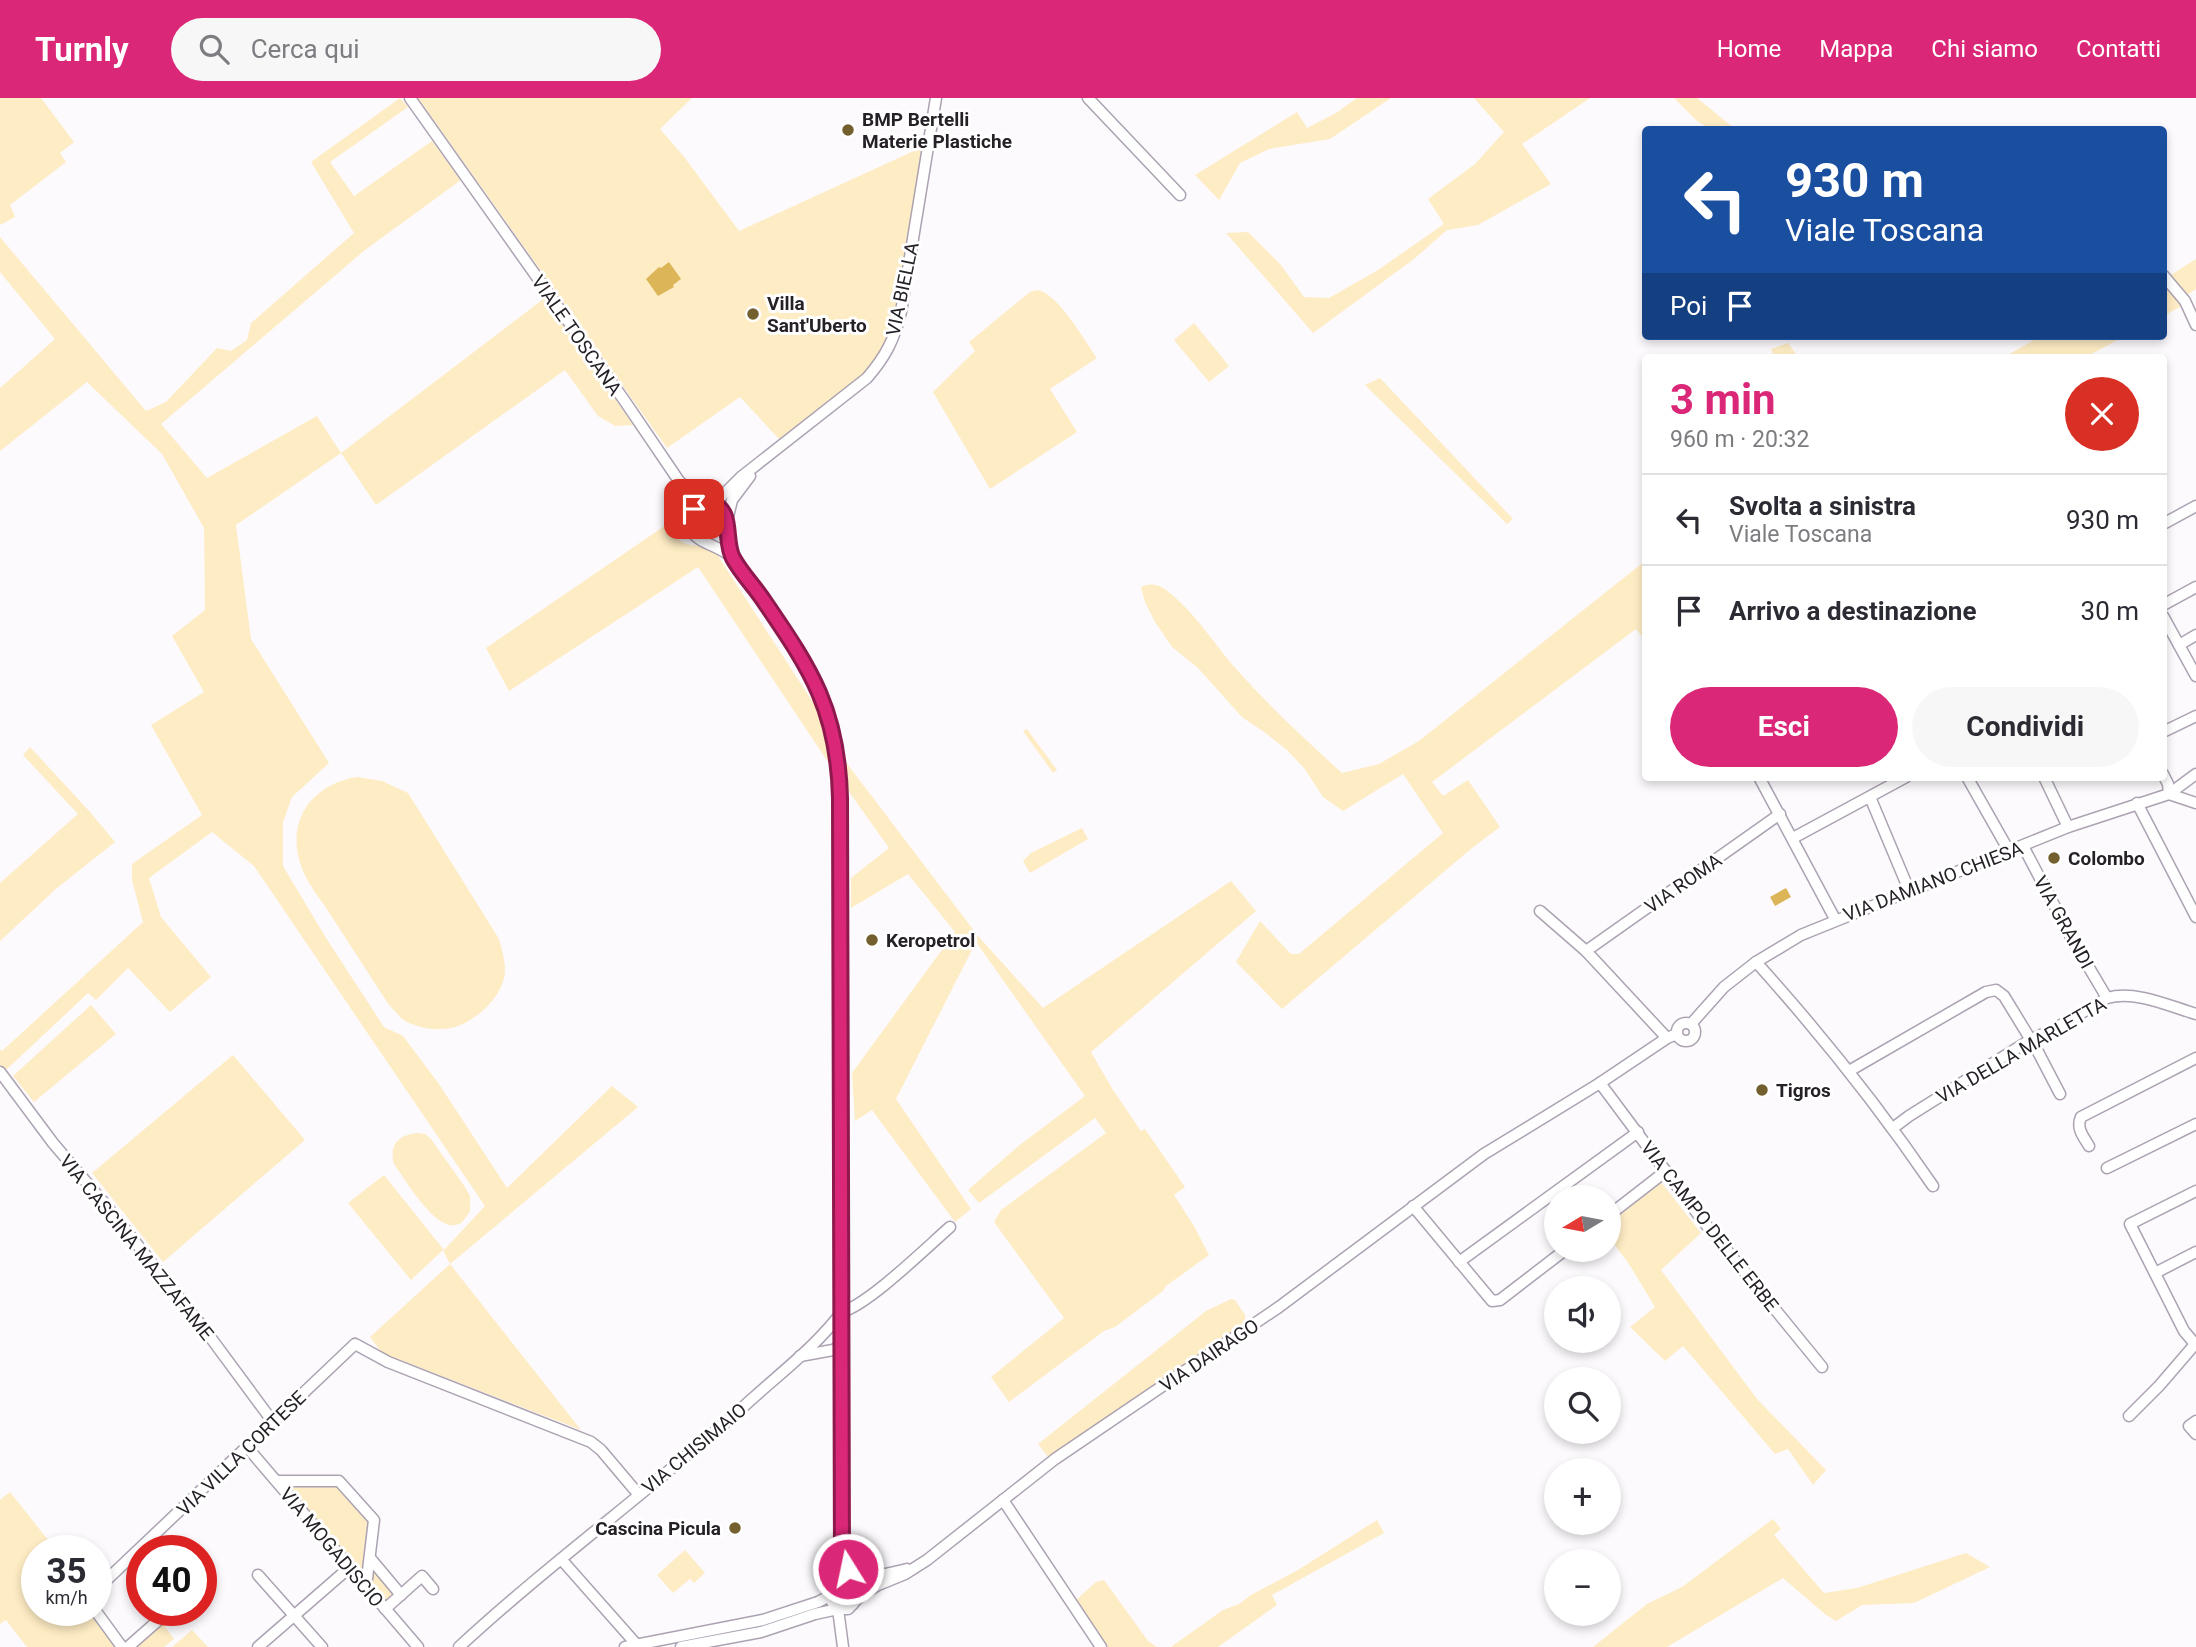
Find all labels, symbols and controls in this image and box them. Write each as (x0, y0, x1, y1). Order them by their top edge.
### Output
search box (171, 18, 661, 81)
text: Turnly (35, 30, 129, 69)
icon: search (195, 30, 233, 68)
text: Cerca qui (251, 34, 360, 64)
text: Home (1717, 35, 1781, 63)
text: Mappa (1819, 35, 1893, 63)
text: Chi siamo (1931, 35, 2038, 63)
text: Contatti (2076, 35, 2161, 63)
place label: BMP Bertelli Materie Plastiche (862, 108, 1012, 153)
marker: BMP Bertelli Materie Plastiche (840, 122, 856, 138)
text: 930 m (1785, 152, 1924, 209)
icon: left (1670, 154, 1761, 245)
text: Viale Toscana (1785, 211, 1984, 249)
street label: VIA BIELLA (881, 239, 924, 338)
street label: VIALE TOSCANA (527, 271, 627, 400)
icon: arrive (1721, 287, 1759, 325)
text: Poi (1670, 291, 1707, 321)
place label: Villa Sant'Uberto (767, 292, 867, 337)
marker: Villa Sant'Uberto (745, 306, 761, 322)
text: 3 min (1670, 375, 1776, 424)
button: close (2065, 377, 2139, 451)
text: 960 m · 20:32 (1670, 426, 1809, 453)
pin (664, 479, 724, 539)
icon: arrive (675, 490, 713, 528)
text: Svolta a sinistra (1729, 491, 1916, 521)
icon: left (1670, 501, 1708, 539)
text: 930 m (2066, 505, 2139, 535)
text: Viale Toscana (1729, 521, 1872, 548)
icon: arrive (1670, 592, 1708, 630)
text: Arrivo a destinazione (1729, 596, 1976, 626)
text: 30 m (2081, 596, 2139, 626)
button: Esci (1670, 687, 1898, 767)
button: Condividi (1912, 687, 2139, 767)
street label: VIA DAMIANO CHIESA (1840, 836, 2027, 926)
place label: Colombo (2068, 847, 2145, 870)
street label: VIA ROMA (1640, 848, 1727, 918)
marker: Colombo (2046, 850, 2062, 866)
street label: VIA GRANDI (2029, 872, 2099, 973)
place label: Keropetrol (886, 929, 975, 952)
marker: Keropetrol (864, 932, 880, 948)
street label: VIA DELLA MARLETTA (1932, 992, 2111, 1108)
place label: Tigros (1776, 1079, 1831, 1102)
marker: Tigros (1754, 1082, 1770, 1098)
street label: VIA CAMPO DELLE ERBE (1636, 1136, 1783, 1316)
street label: VIA CASCINA MAZZAFAME (55, 1150, 219, 1345)
north arrow (1544, 1185, 1620, 1262)
map controls (1544, 1185, 1621, 1626)
button: sound (1544, 1276, 1621, 1353)
street label: VIA DAIRAGO (1155, 1314, 1263, 1397)
button: search (1544, 1367, 1621, 1444)
street label: VIA VILLA CORTESE (172, 1386, 311, 1521)
street label: VIA CHISIMAIO (637, 1398, 751, 1499)
button: + (1544, 1458, 1621, 1535)
street label: VIA MOGADISCIO (275, 1483, 388, 1612)
place label: Cascina Picula (595, 1517, 721, 1540)
marker: Cascina Picula (727, 1520, 743, 1536)
position arrow (811, 1532, 885, 1606)
speed limit sign: 40 (126, 1535, 217, 1626)
button: − (1544, 1549, 1621, 1626)
text: 35 (46, 1551, 87, 1592)
text: km/h (45, 1587, 88, 1608)

